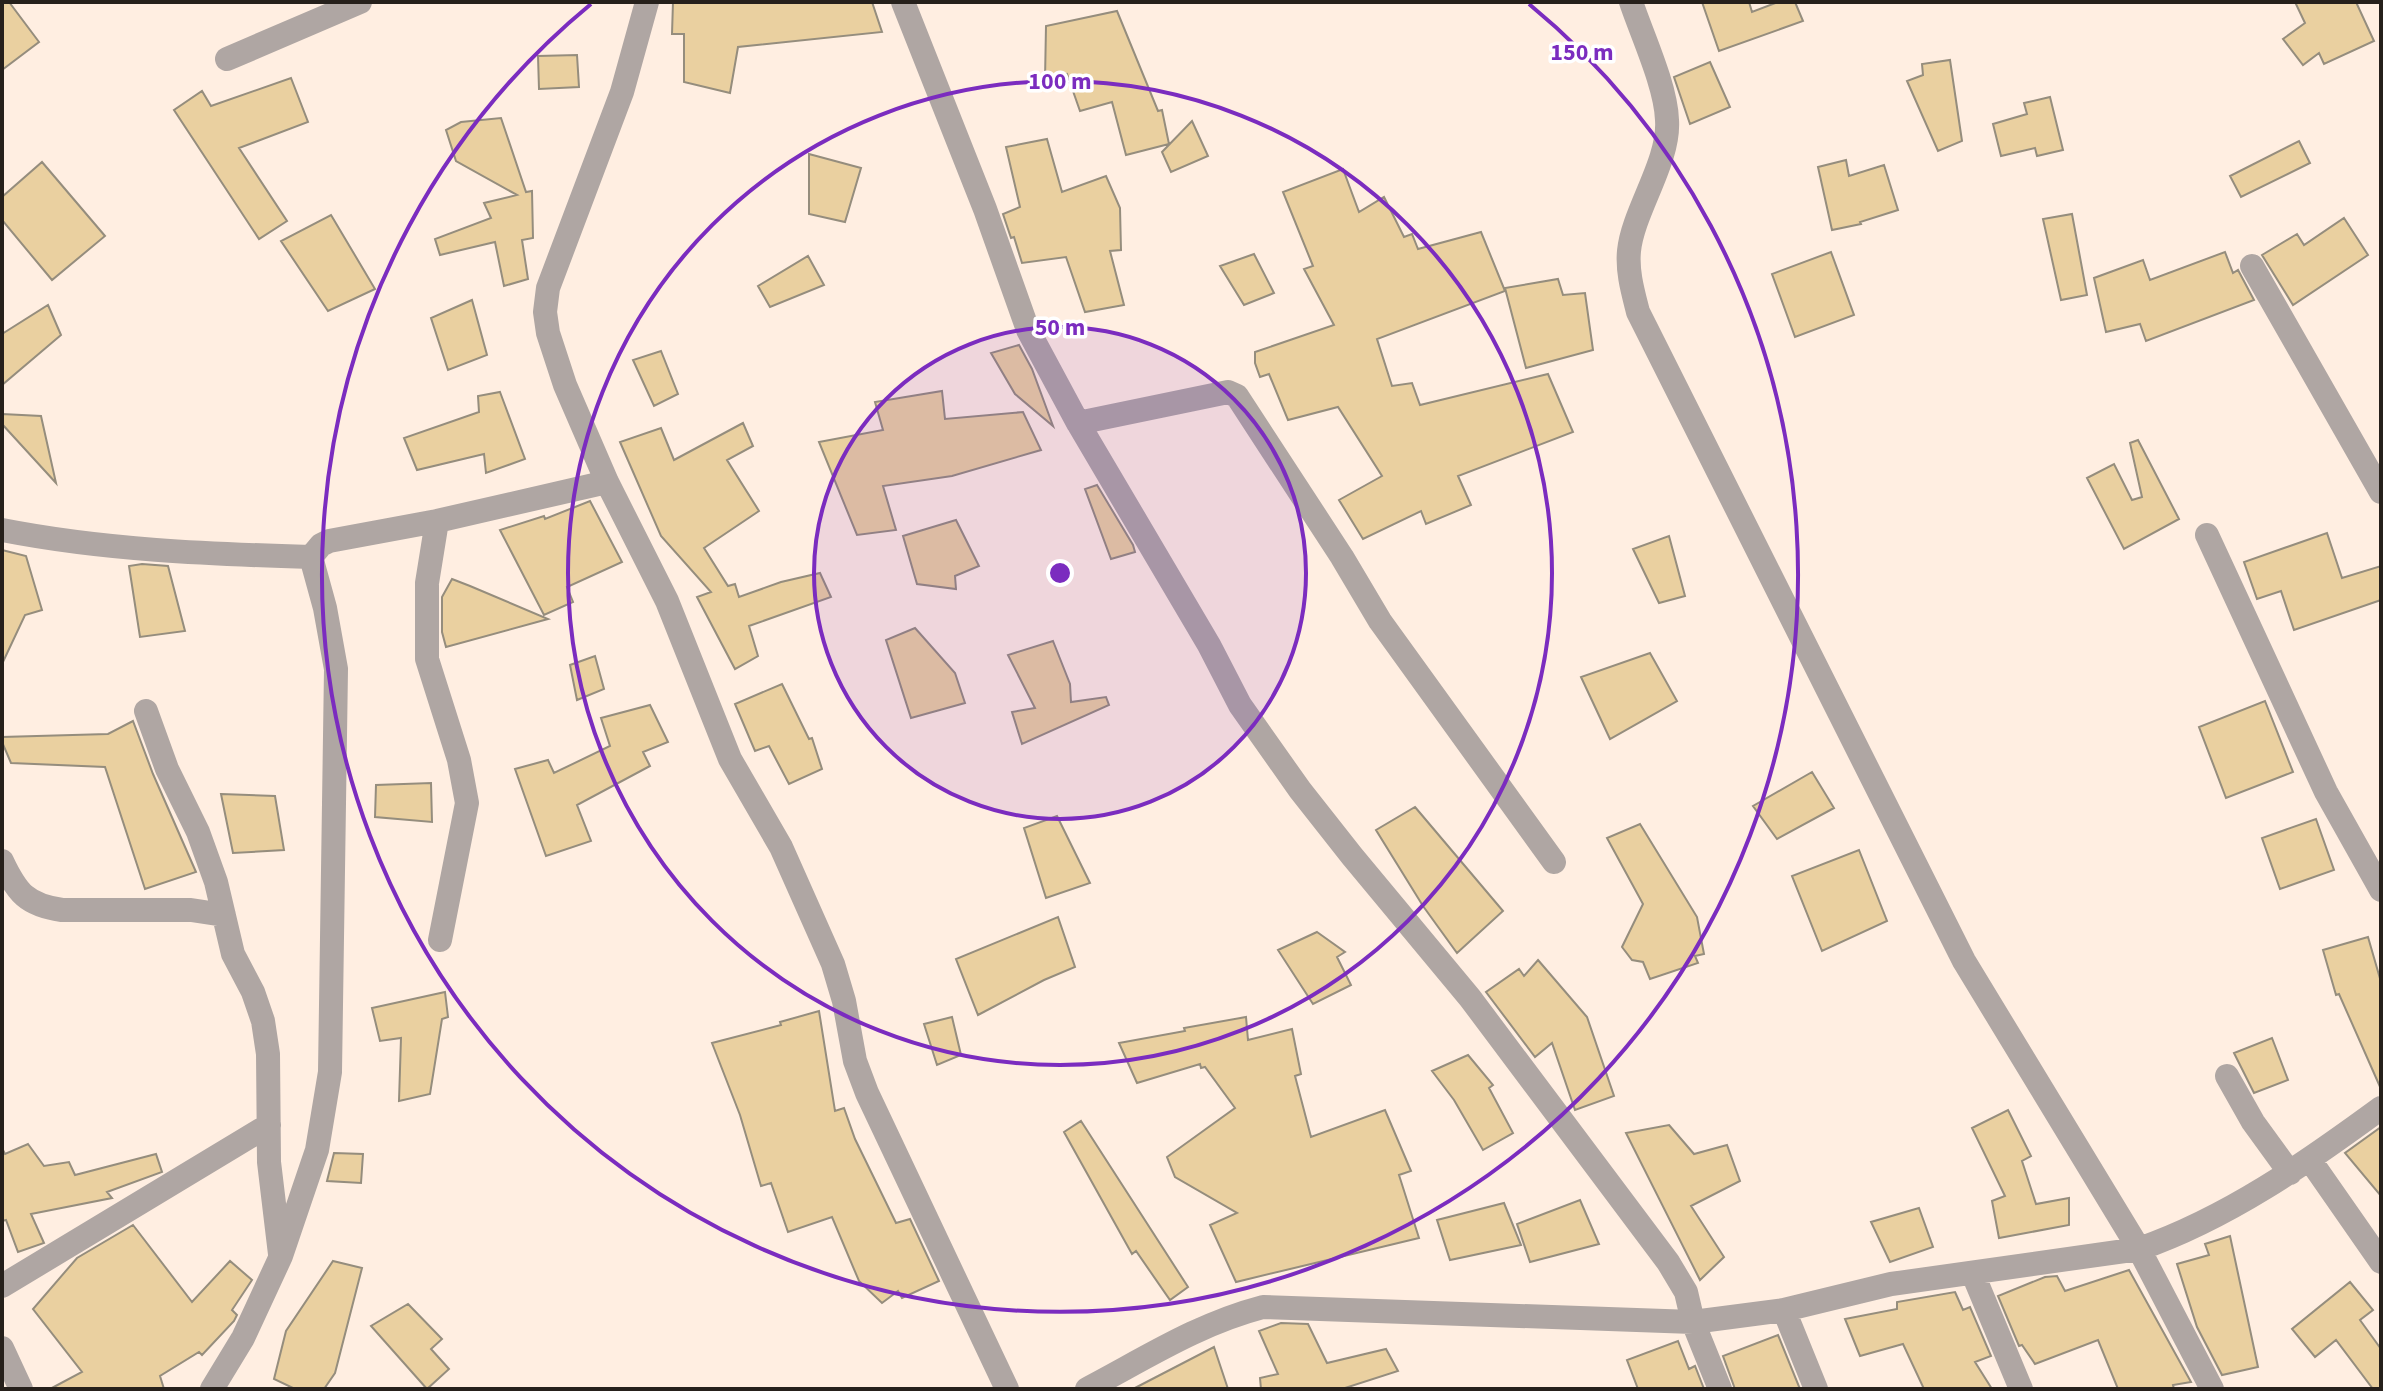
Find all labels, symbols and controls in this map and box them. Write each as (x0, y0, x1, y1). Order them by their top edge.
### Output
text: 150 m (1550, 35, 1614, 70)
text: 100 m (1028, 64, 1092, 99)
text: 50 m (1035, 310, 1085, 345)
centre of rings (1046, 559, 1074, 587)

